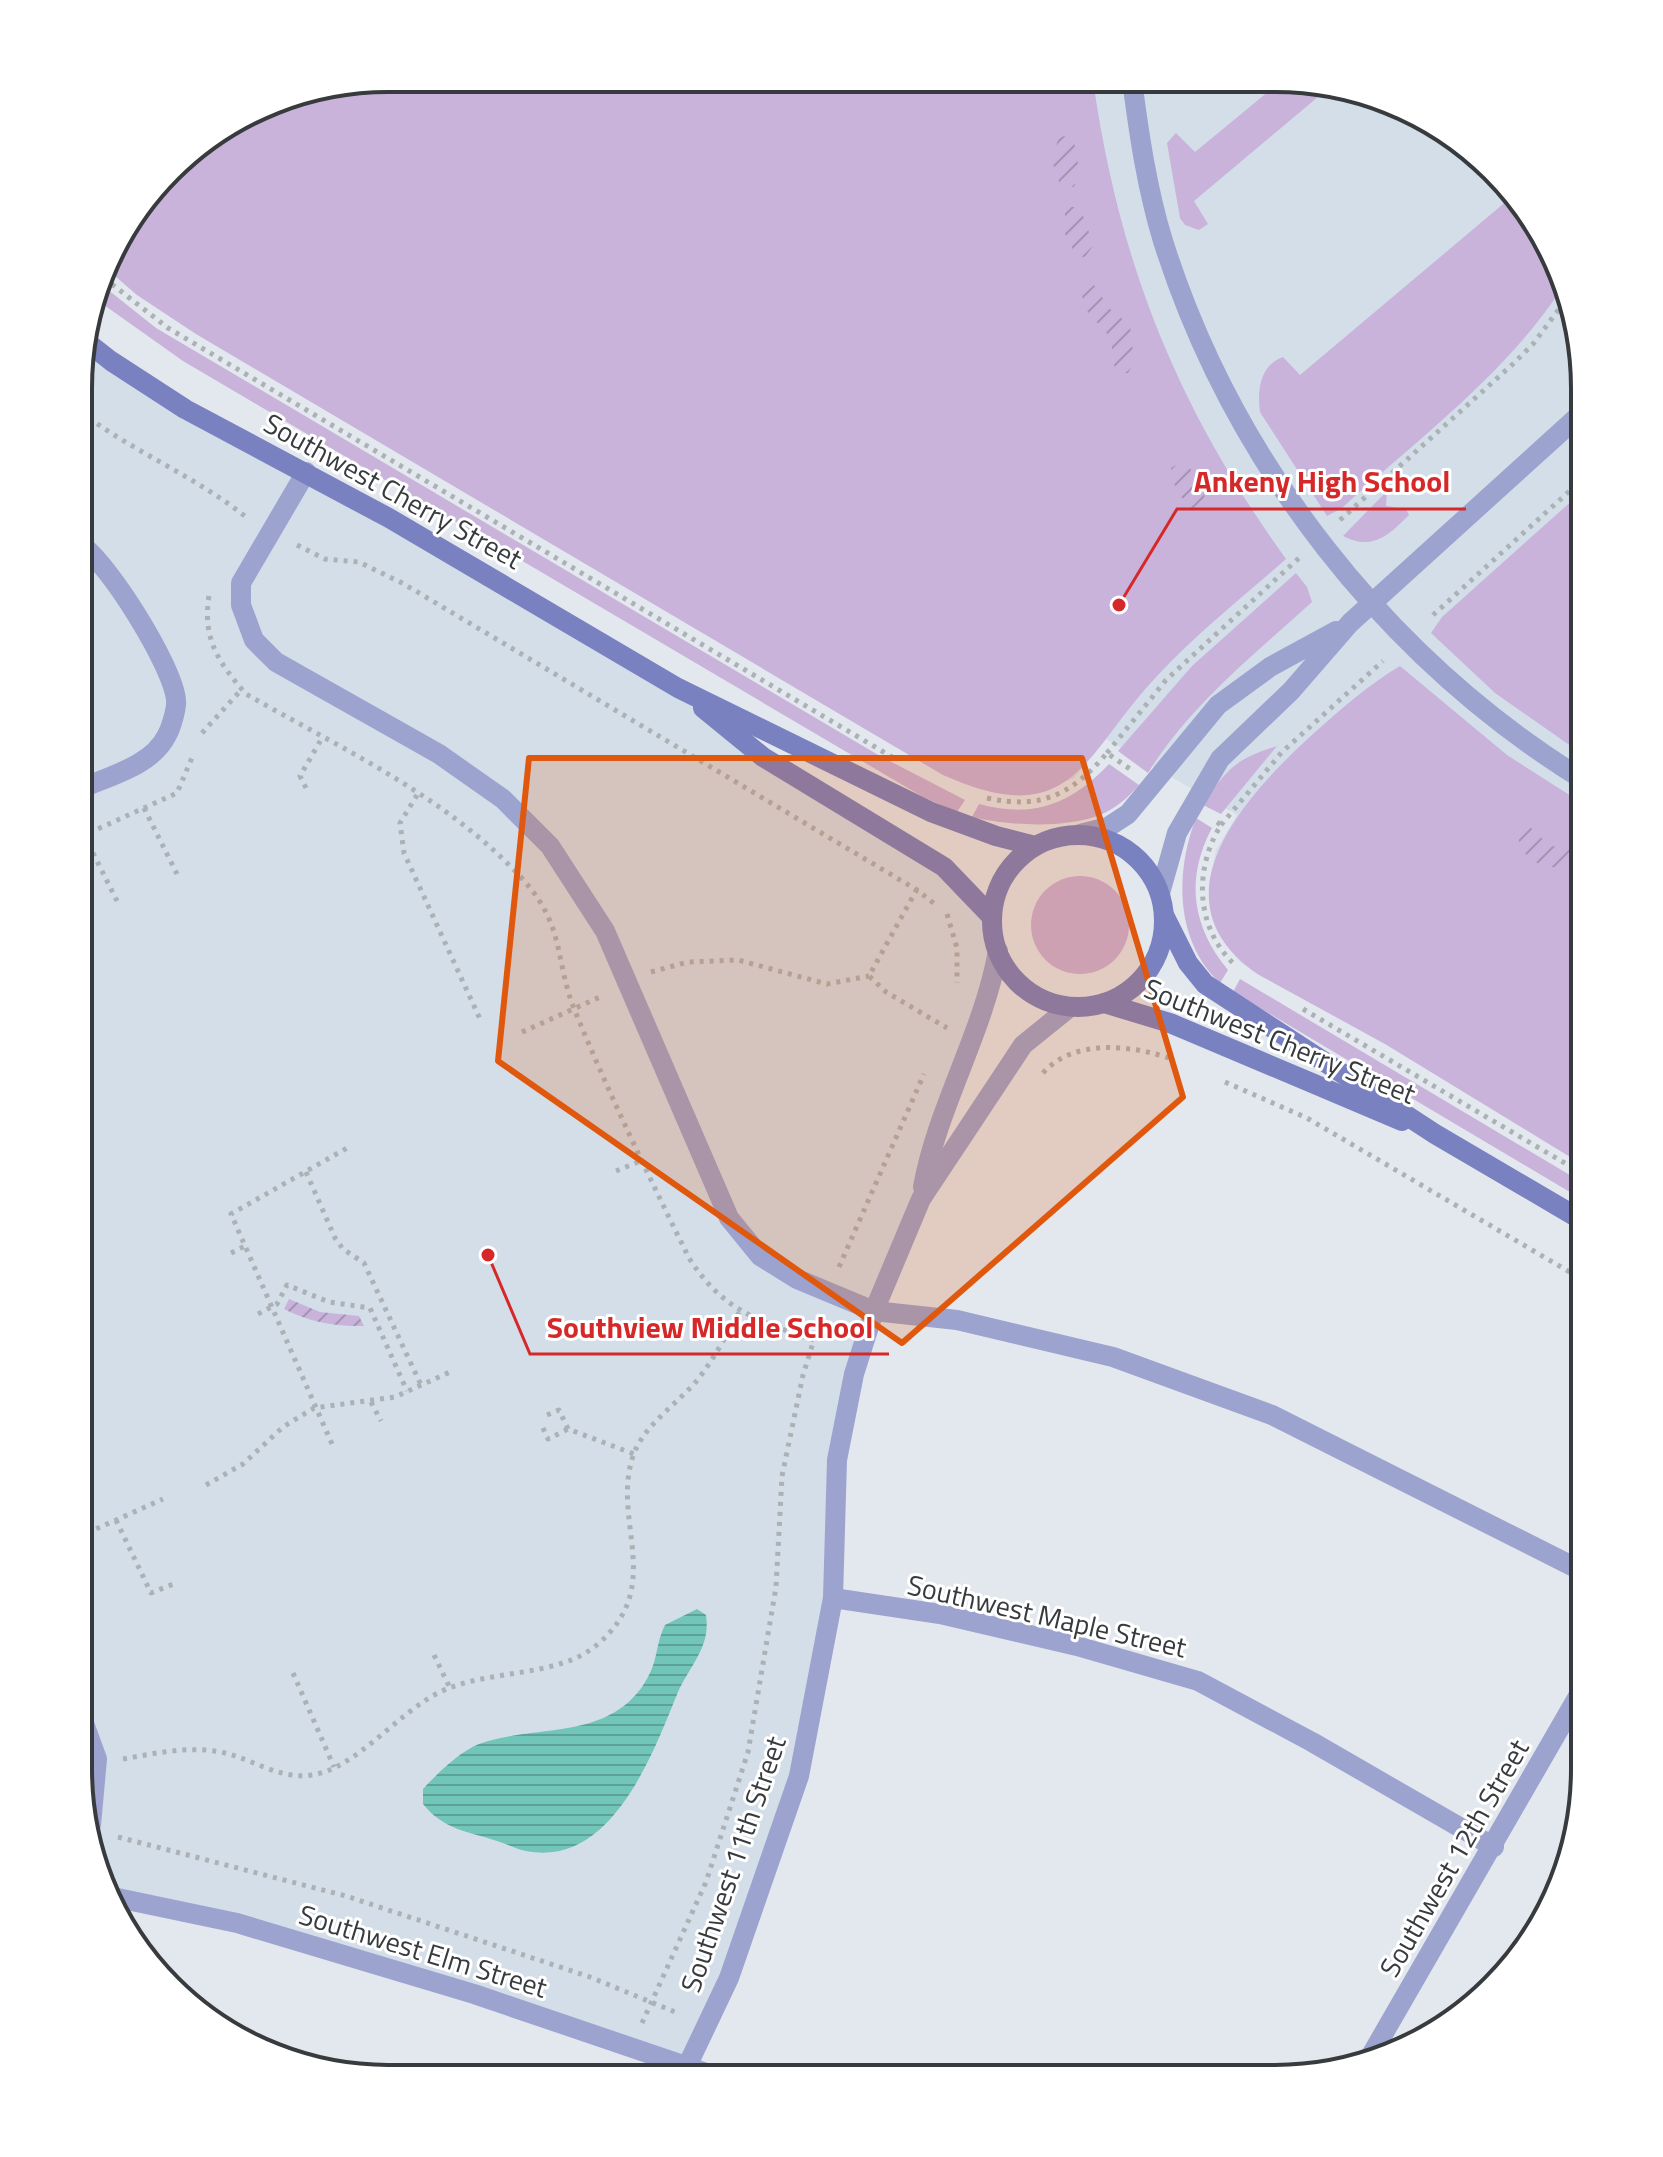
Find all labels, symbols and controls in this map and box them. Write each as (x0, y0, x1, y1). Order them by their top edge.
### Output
street label: Southwest Cherry Street (256, 402, 530, 580)
callout: Ankeny High School (1177, 455, 1466, 509)
text: Ankeny High School (1194, 458, 1450, 504)
street label: Southwest Cherry Street (1138, 966, 1423, 1115)
callout: Southview Middle School (530, 1300, 889, 1354)
text: Southview Middle School (547, 1304, 873, 1350)
street label: Southwest Maple Street (903, 1562, 1191, 1669)
street label: Southwest 11th Street (668, 1730, 797, 1998)
street label: Southwest 12th Street (1368, 1731, 1539, 1985)
street label: Southwest Elm Street (294, 1892, 553, 2009)

